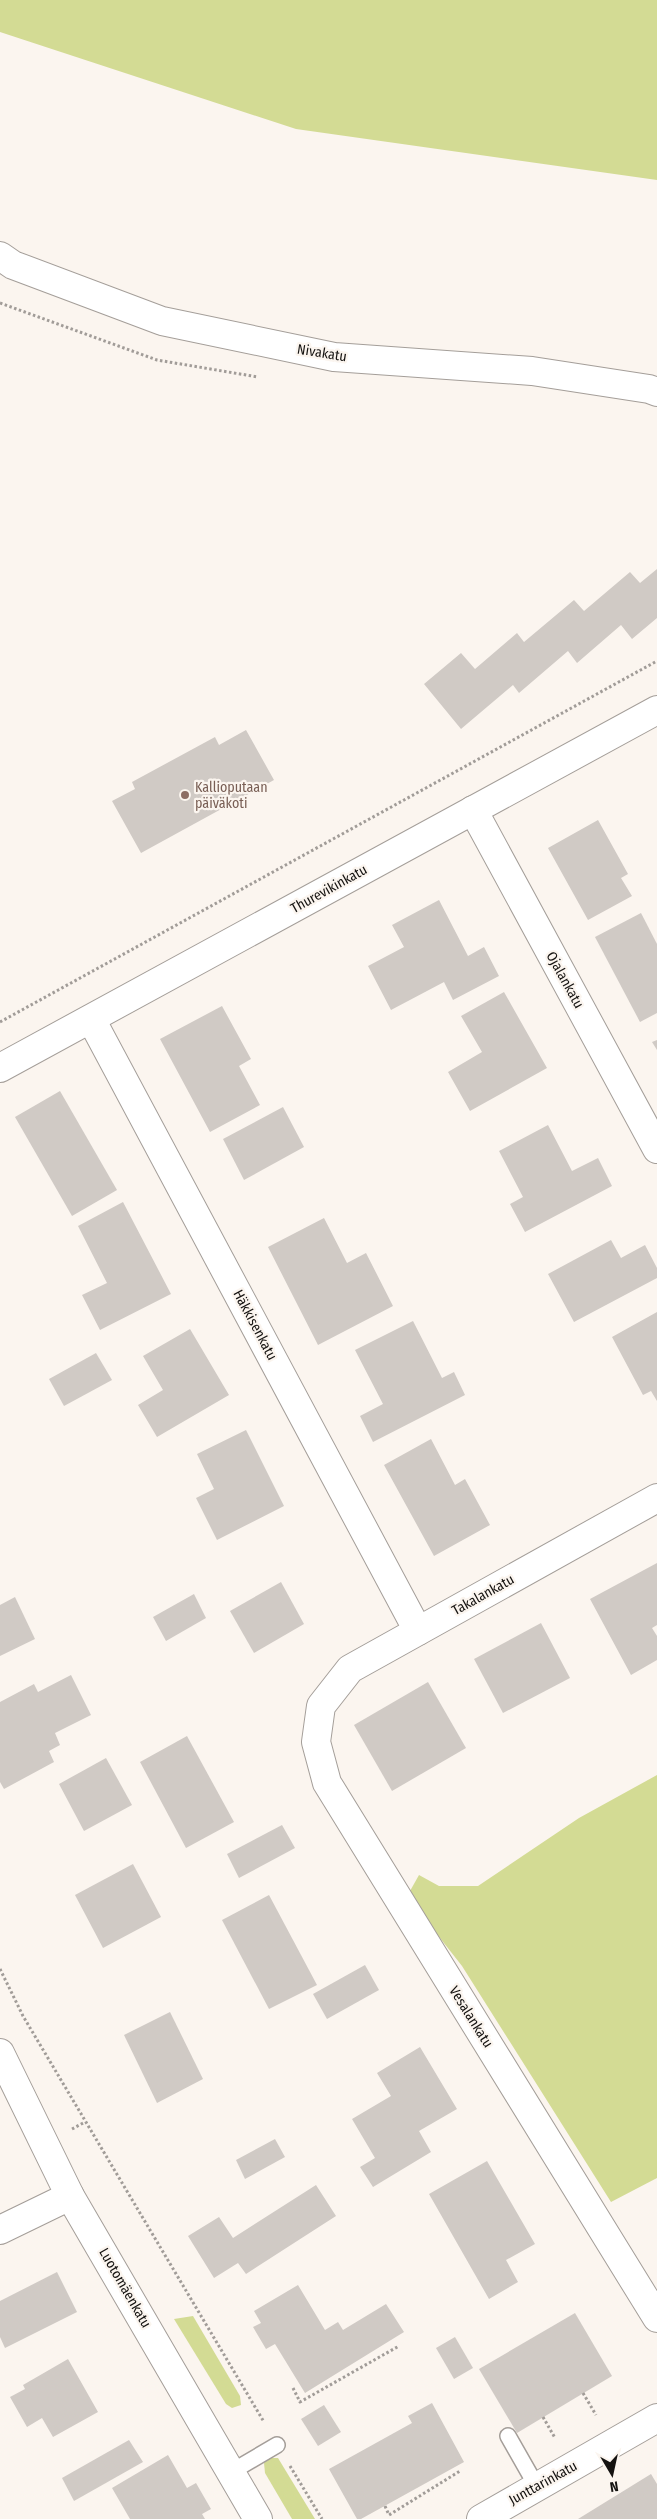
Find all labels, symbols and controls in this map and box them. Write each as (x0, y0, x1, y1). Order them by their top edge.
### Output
street label: Nivakatu (296, 341, 348, 365)
place label: Kallioputaan päiväkoti (195, 779, 268, 812)
marker: Kallioputaan päiväkoti (179, 789, 191, 801)
street label: Thurevikinkatu (288, 861, 370, 917)
street label: Ojalankatu (543, 949, 587, 1011)
street label: Häkkisenkatu (229, 1287, 281, 1363)
street label: Takalankatu (449, 1571, 517, 1619)
street label: Vesalankatu (445, 1983, 497, 2051)
street label: Luotomäenkatu (95, 2245, 155, 2331)
north arrow (587, 2449, 637, 2499)
street label: Junttarinkatu (506, 2457, 580, 2509)
text: N (608, 2477, 619, 2495)

